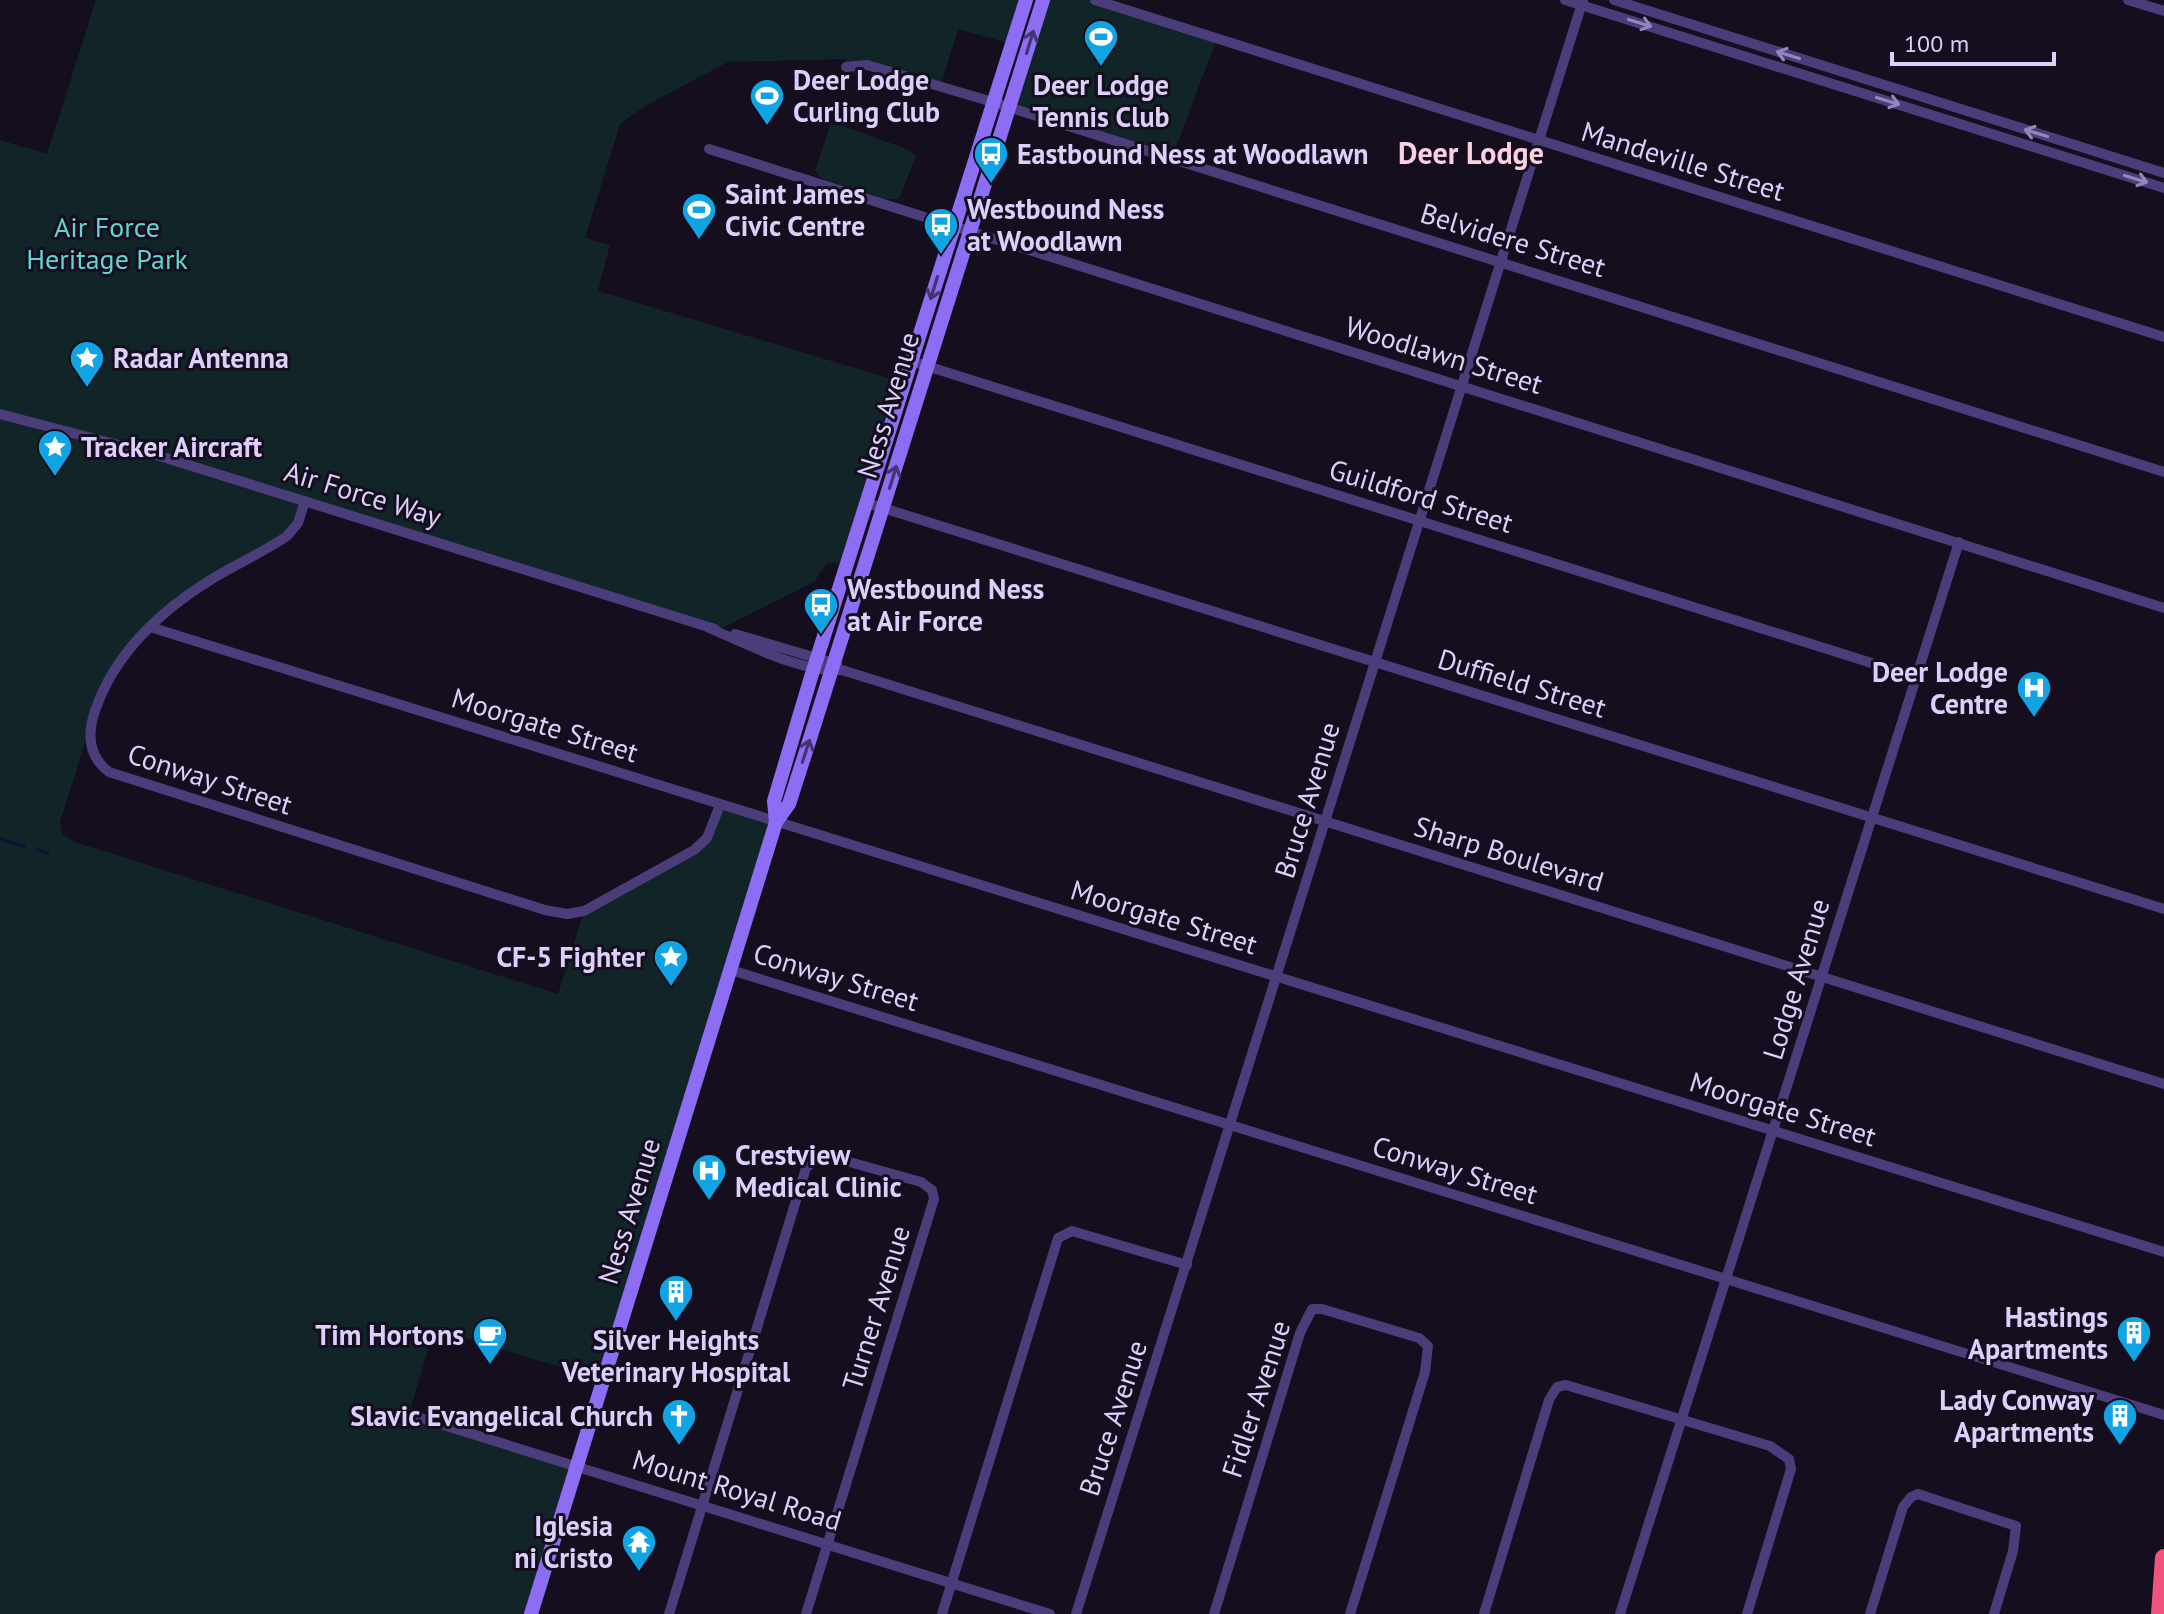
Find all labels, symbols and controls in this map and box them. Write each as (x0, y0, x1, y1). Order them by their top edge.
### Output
scale bar (1892, 16, 2054, 66)
one-way arrow (1627, 17, 1652, 32)
sports icon: Deer Lodge Tennis Club (1082, 18, 1120, 68)
text: 100 m (1904, 28, 1969, 59)
one-way arrow (1023, 29, 1038, 55)
one-way arrow (1776, 46, 1801, 61)
place label: Deer Lodge Curling Club (793, 61, 940, 130)
place label: Deer Lodge Tennis Club (1032, 66, 1170, 135)
sports icon: Deer Lodge Curling Club (748, 77, 786, 127)
one-way arrow (1874, 94, 1900, 109)
street label: Mandeville Street (1577, 112, 1790, 209)
one-way arrow (2024, 124, 2049, 139)
district label: Deer Lodge (1398, 133, 1544, 172)
bus stop icon: Eastbound Ness at Woodlawn (972, 135, 1010, 185)
place label: Eastbound Ness at Woodlawn (1017, 135, 1368, 172)
one-way arrow (2122, 172, 2148, 187)
place label: Saint James Civic Centre (725, 175, 865, 244)
place label: Westbound Ness at Woodlawn (967, 190, 1164, 259)
sports icon: Saint James Civic Centre (680, 191, 718, 241)
street label: Belvidere Street (1416, 194, 1611, 285)
bus stop icon: Westbound Ness at Woodlawn (922, 206, 960, 256)
park label: Air Force Heritage Park (26, 208, 188, 277)
one-way arrow (926, 275, 941, 300)
street label: Woodlawn Street (1341, 307, 1548, 402)
street label: Ness Avenue (848, 327, 927, 482)
place icon: Radar Antenna (68, 339, 106, 389)
place label: Radar Antenna (113, 339, 289, 376)
place icon: Tracker Aircraft (36, 428, 74, 478)
place label: Tracker Aircraft (81, 428, 262, 465)
street label: Guildford Street (1325, 450, 1518, 541)
street label: Air Force Way (280, 452, 446, 535)
one-way arrow (886, 464, 901, 490)
place label: Westbound Ness at Air Force (847, 570, 1044, 639)
bus stop icon: Westbound Ness at Air Force (802, 586, 840, 636)
street label: Duffield Street (1434, 639, 1611, 726)
place label: Deer Lodge Centre (1872, 653, 2008, 722)
hospital icon: Deer Lodge Centre (2015, 669, 2053, 719)
street label: Moorgate Street (447, 679, 643, 771)
street label: Bruce Avenue (1265, 717, 1348, 882)
street label: Conway Street (123, 735, 298, 823)
one-way arrow (800, 739, 815, 764)
street label: Sharp Boulevard (1410, 807, 1608, 900)
street label: Moorgate Street (1066, 871, 1262, 963)
street label: Lodge Avenue (1754, 894, 1838, 1064)
street label: Conway Street (749, 934, 924, 1019)
place label: CF-5 Fighter (496, 938, 645, 975)
place icon: CF-5 Fighter (652, 938, 690, 988)
street label: Moorgate Street (1685, 1063, 1881, 1155)
street label: Conway Street (1368, 1127, 1543, 1212)
street label: Ness Avenue (589, 1133, 668, 1288)
place label: Crestview Medical Clinic (735, 1136, 902, 1205)
hospital icon: Crestview Medical Clinic (690, 1152, 728, 1202)
street label: Turner Avenue (833, 1221, 918, 1395)
building icon: Silver Heights Veterinary Hospital (657, 1273, 695, 1323)
place label: Hastings Apartments (1968, 1298, 2108, 1367)
building icon: Hastings Apartments (2115, 1314, 2153, 1364)
place label: Tim Hortons (315, 1316, 464, 1353)
cafe icon: Tim Hortons (471, 1316, 509, 1366)
street label: Fidler Avenue (1213, 1316, 1298, 1482)
place label: Silver Heights Veterinary Hospital (561, 1321, 791, 1390)
street label: Bruce Avenue (1070, 1335, 1155, 1500)
place label: Lady Conway Apartments (1939, 1381, 2095, 1450)
place label: Slavic Evangelical Church (350, 1397, 653, 1434)
church icon: Slavic Evangelical Church (660, 1397, 698, 1447)
building icon: Lady Conway Apartments (2101, 1397, 2139, 1447)
street label: Mount Royal Road (628, 1440, 846, 1539)
place label: Iglesia ni Cristo (514, 1507, 613, 1576)
temple icon: Iglesia ni Cristo (620, 1523, 658, 1573)

